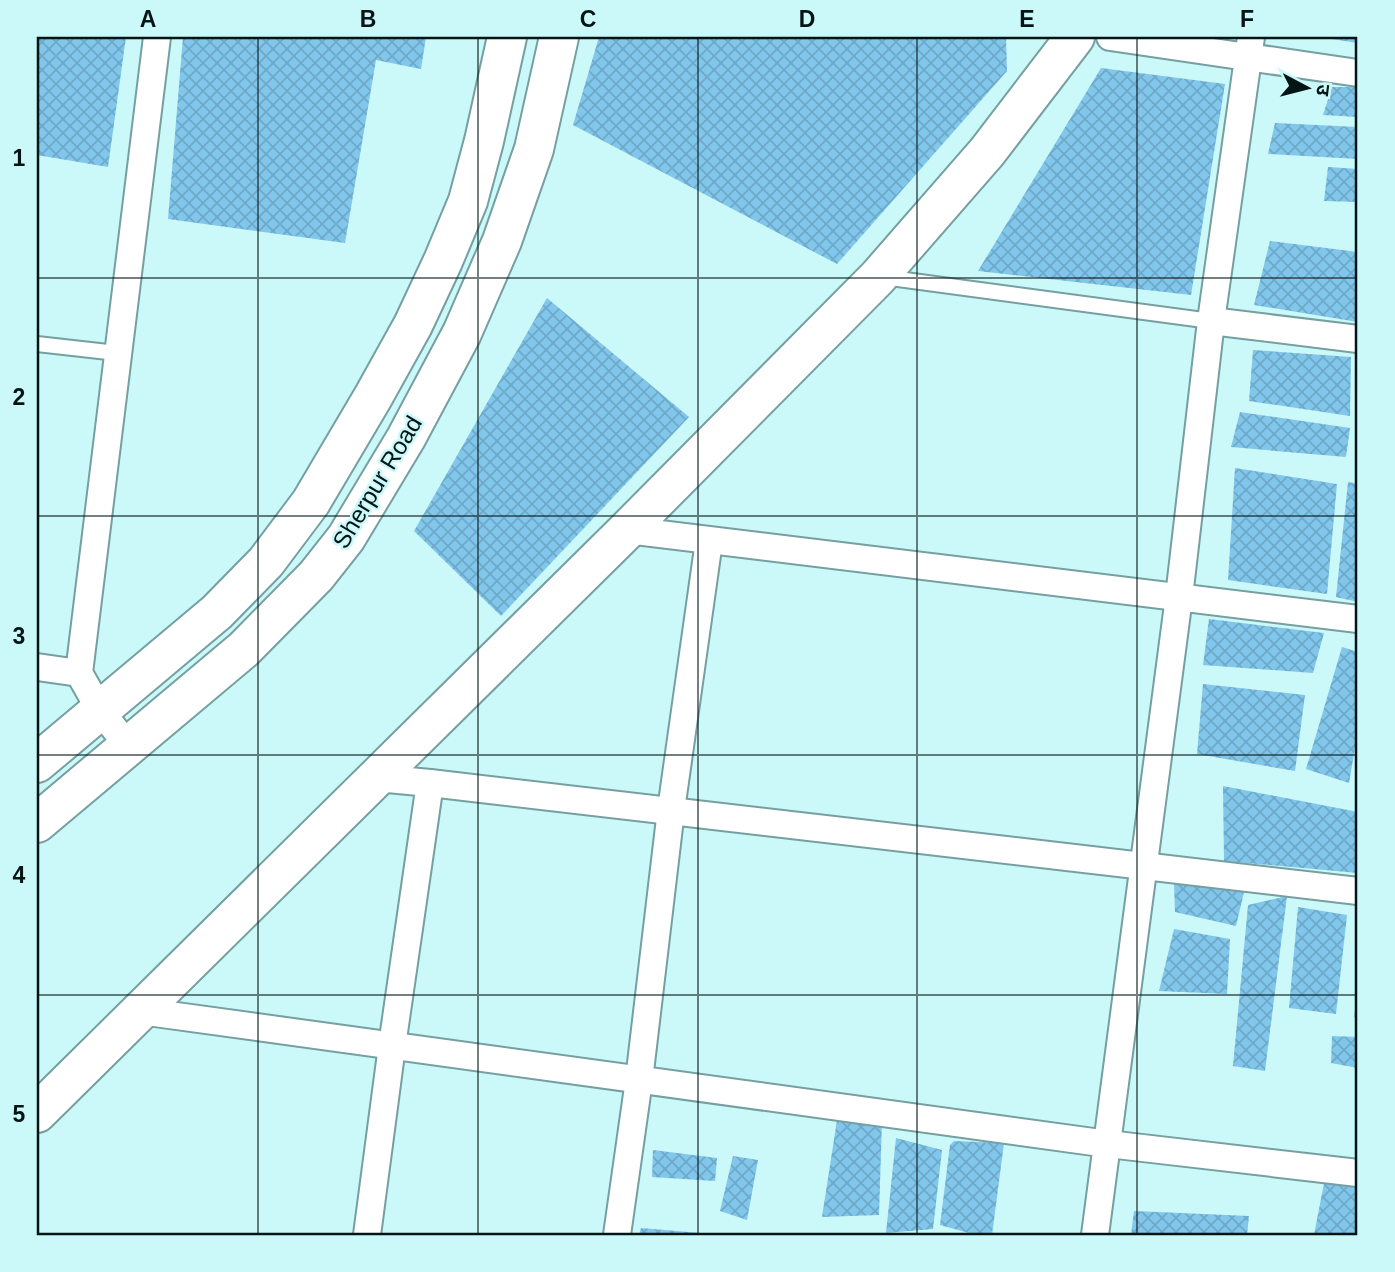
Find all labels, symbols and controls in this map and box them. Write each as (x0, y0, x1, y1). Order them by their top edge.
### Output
text: A (140, 6, 156, 32)
text: B (360, 6, 376, 32)
text: C (580, 6, 596, 32)
text: D (799, 6, 815, 32)
text: E (1019, 6, 1035, 32)
text: F (1240, 6, 1254, 32)
north arrow (1272, 52, 1342, 122)
text: उ (1312, 83, 1334, 98)
text: 1 (13, 145, 26, 171)
text: 2 (13, 384, 25, 410)
street label: Sherpur Road (327, 411, 427, 553)
text: 3 (13, 623, 25, 649)
text: 4 (13, 862, 26, 888)
text: 5 (13, 1101, 26, 1127)

